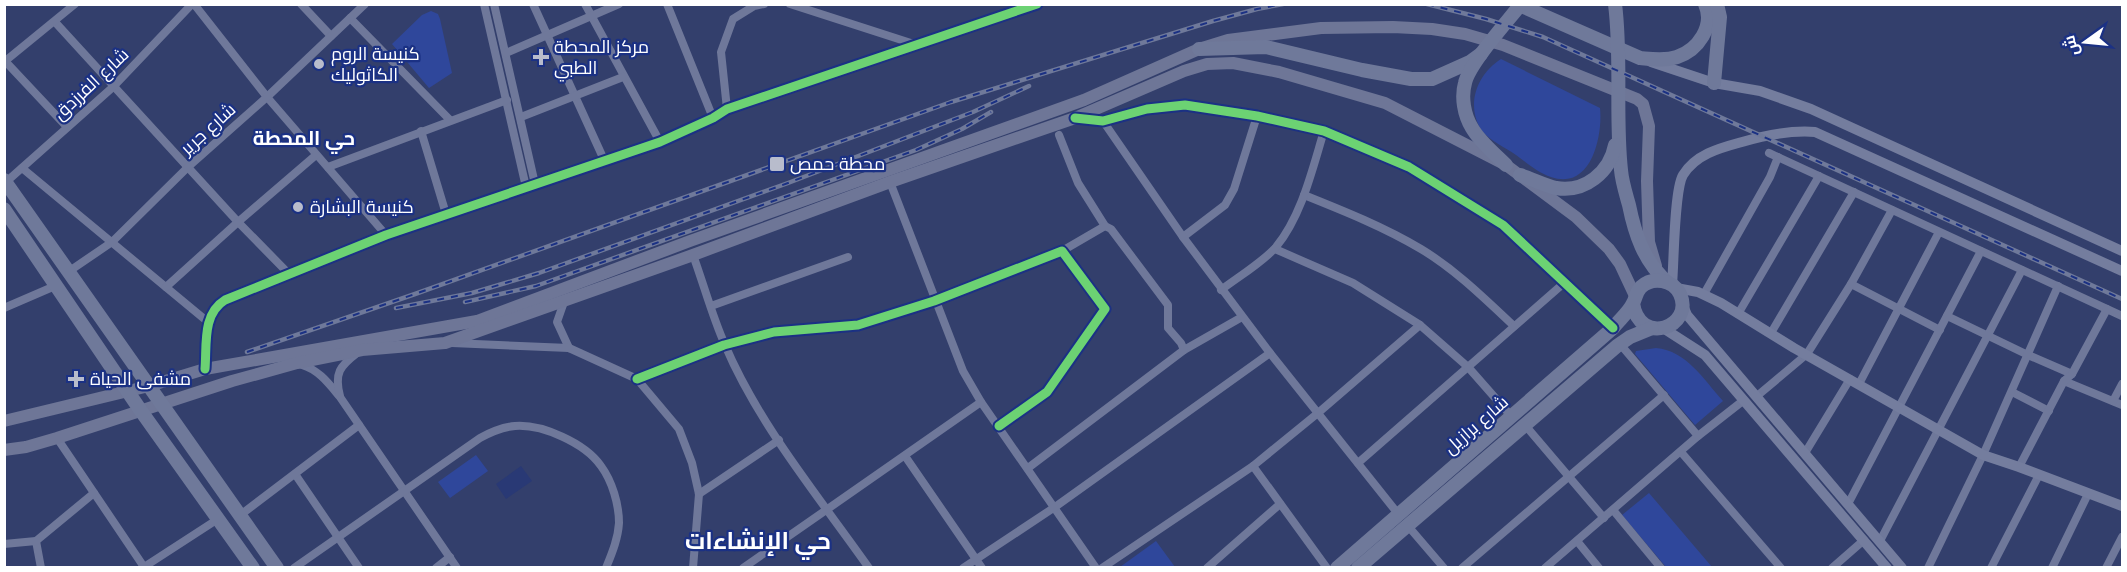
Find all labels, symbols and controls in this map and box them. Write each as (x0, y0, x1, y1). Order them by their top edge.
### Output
north arrow (2055, 12, 2115, 72)
text: ش (2058, 33, 2084, 58)
place label: مركز المحطة الطبي (554, 35, 649, 82)
place label: كنيسة الروم الكاثوليك (331, 42, 420, 87)
street label: شارع الفرزدق (48, 43, 134, 125)
marker: مركز المحطة الطبي (532, 48, 550, 66)
marker: كنيسة الروم الكاثوليك (312, 57, 326, 71)
street label: شارع جرير (174, 98, 241, 161)
district label: حي المحطة (253, 125, 355, 154)
place label: محطة حمص (790, 152, 885, 176)
marker: محطة حمص (768, 155, 786, 173)
place label: كنيسة البشارة (310, 195, 414, 219)
marker: كنيسة البشارة (291, 200, 305, 214)
place label: مشفى الحياة (90, 367, 191, 391)
marker: مشفى الحياة (67, 370, 85, 388)
street label: شارع برازيل (1439, 390, 1513, 460)
district label: حي الإنشاءات (685, 525, 831, 560)

